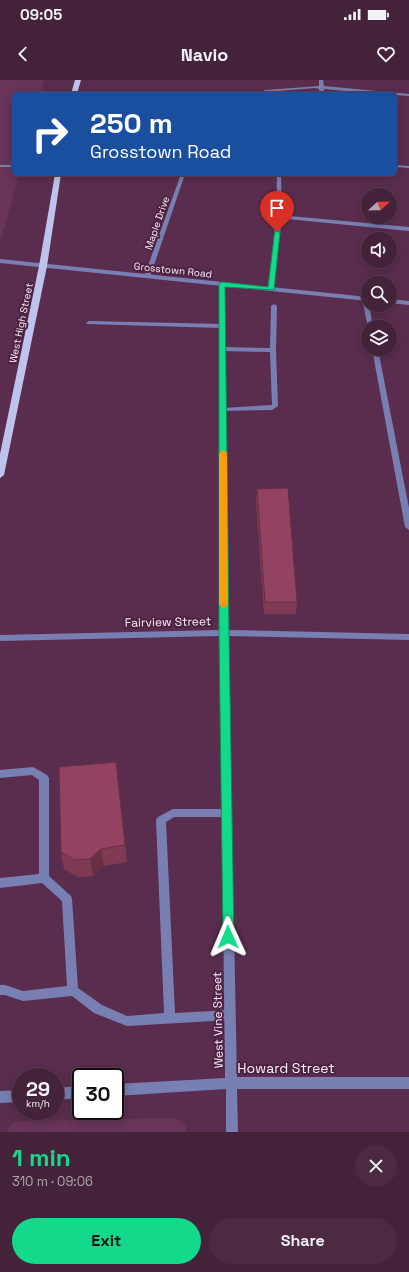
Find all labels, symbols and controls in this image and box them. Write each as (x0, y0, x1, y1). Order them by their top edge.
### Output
text: 09:05 (20, 5, 62, 24)
icon: back (12, 43, 34, 65)
text: Navio (181, 43, 228, 66)
icon: heart (375, 43, 397, 65)
text: 250 m (90, 105, 173, 141)
icon: right (24, 108, 76, 160)
text: Grosstown Road (90, 140, 231, 163)
north arrow (361, 188, 397, 224)
map controls (361, 188, 397, 356)
pin (260, 191, 294, 232)
street label: Maple Drive (142, 194, 172, 251)
icon: arrive (266, 197, 288, 219)
button: sound (361, 232, 397, 268)
street label: Grosstown Road (133, 259, 213, 281)
button: search (361, 276, 397, 312)
street label: West High Street (6, 281, 36, 364)
button: layers (361, 320, 397, 356)
street label: Fairview Street (125, 613, 211, 631)
position arrow (207, 916, 249, 958)
street label: West Vine Street (209, 972, 227, 1068)
street label: Howard Street (237, 1059, 335, 1077)
speed limit sign: 30 (72, 1068, 124, 1120)
text: 29 (26, 1076, 50, 1102)
text: km/h (26, 1097, 50, 1110)
text: 1 min (12, 1142, 71, 1173)
button: close (355, 1145, 397, 1187)
text: 310 m · 09:06 (12, 1173, 93, 1190)
button: Exit (12, 1218, 201, 1264)
button: Share (209, 1218, 397, 1264)

